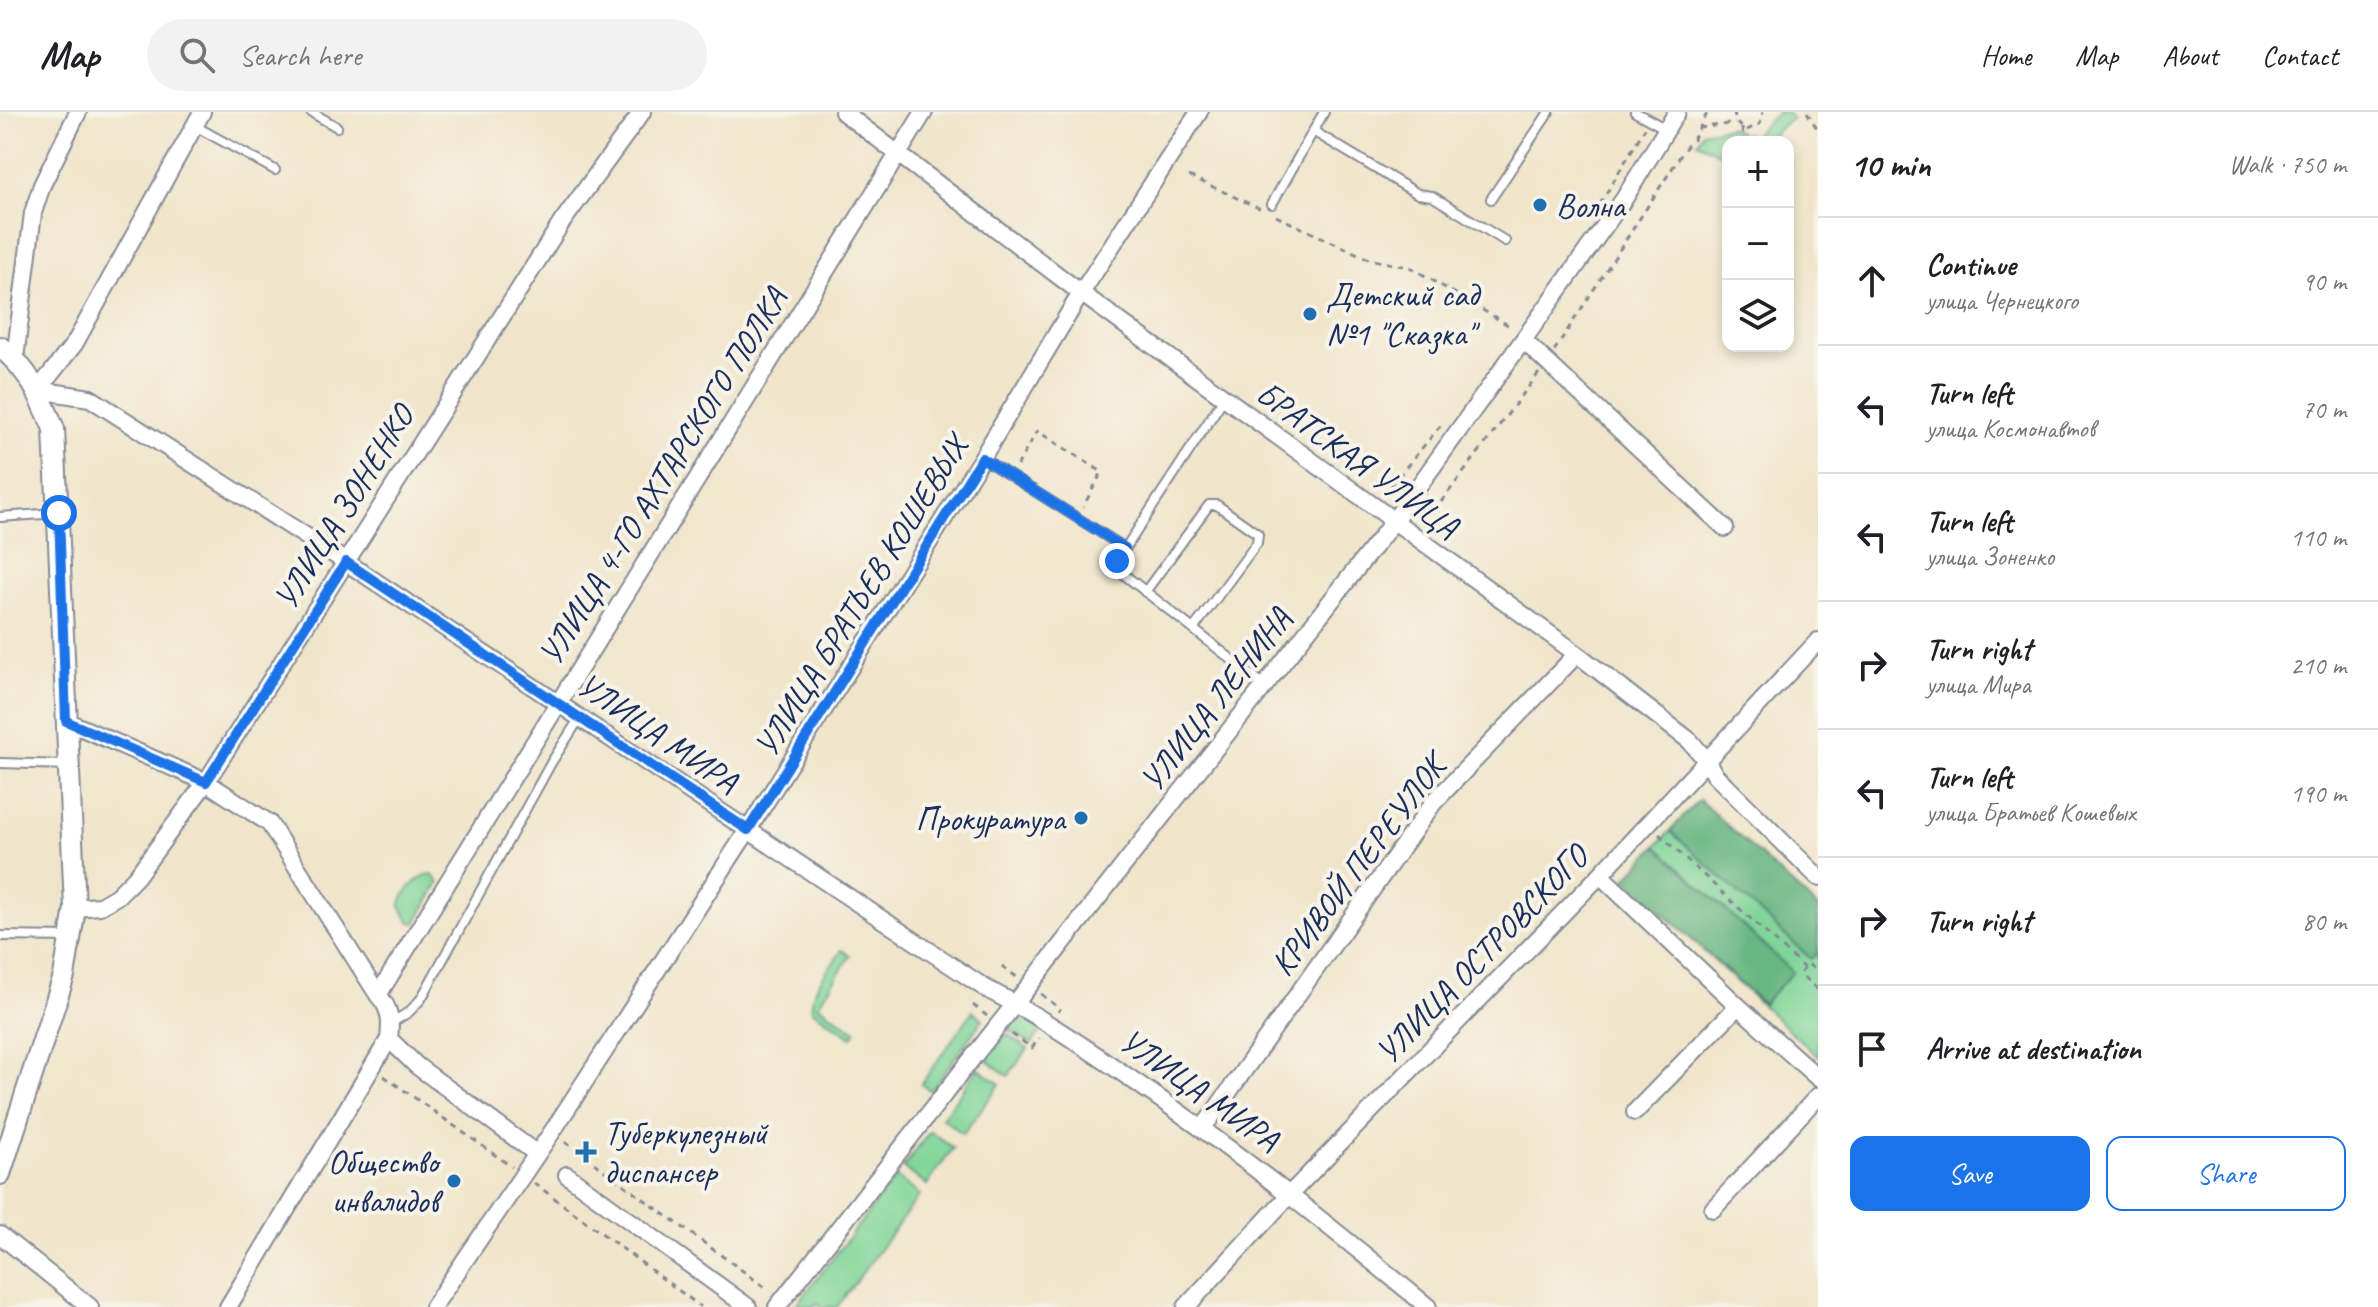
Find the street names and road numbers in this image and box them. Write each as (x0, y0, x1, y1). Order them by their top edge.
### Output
street label: УЛИЦА 4-ГО АХТАРСКОГО ПОЛКА (529, 278, 797, 673)
street label: БРАТСКАЯ УЛИЦА (1248, 371, 1468, 548)
street label: УЛИЦА ЗОНЕНКО (264, 395, 425, 617)
street label: УЛИЦА БРАТЬЕВ КОШЕВЫХ (744, 424, 979, 764)
street label: УЛИЦА ЛЕНИНА (1130, 598, 1301, 800)
street label: УЛИЦА МИРА (569, 663, 747, 803)
street label: КРИВОЙ ПЕРЕУЛОК (1260, 741, 1459, 984)
street label: УЛИЦА ОСТРОВСКОГО (1366, 833, 1600, 1073)
street label: УЛИЦА МИРА (1111, 1019, 1289, 1161)

